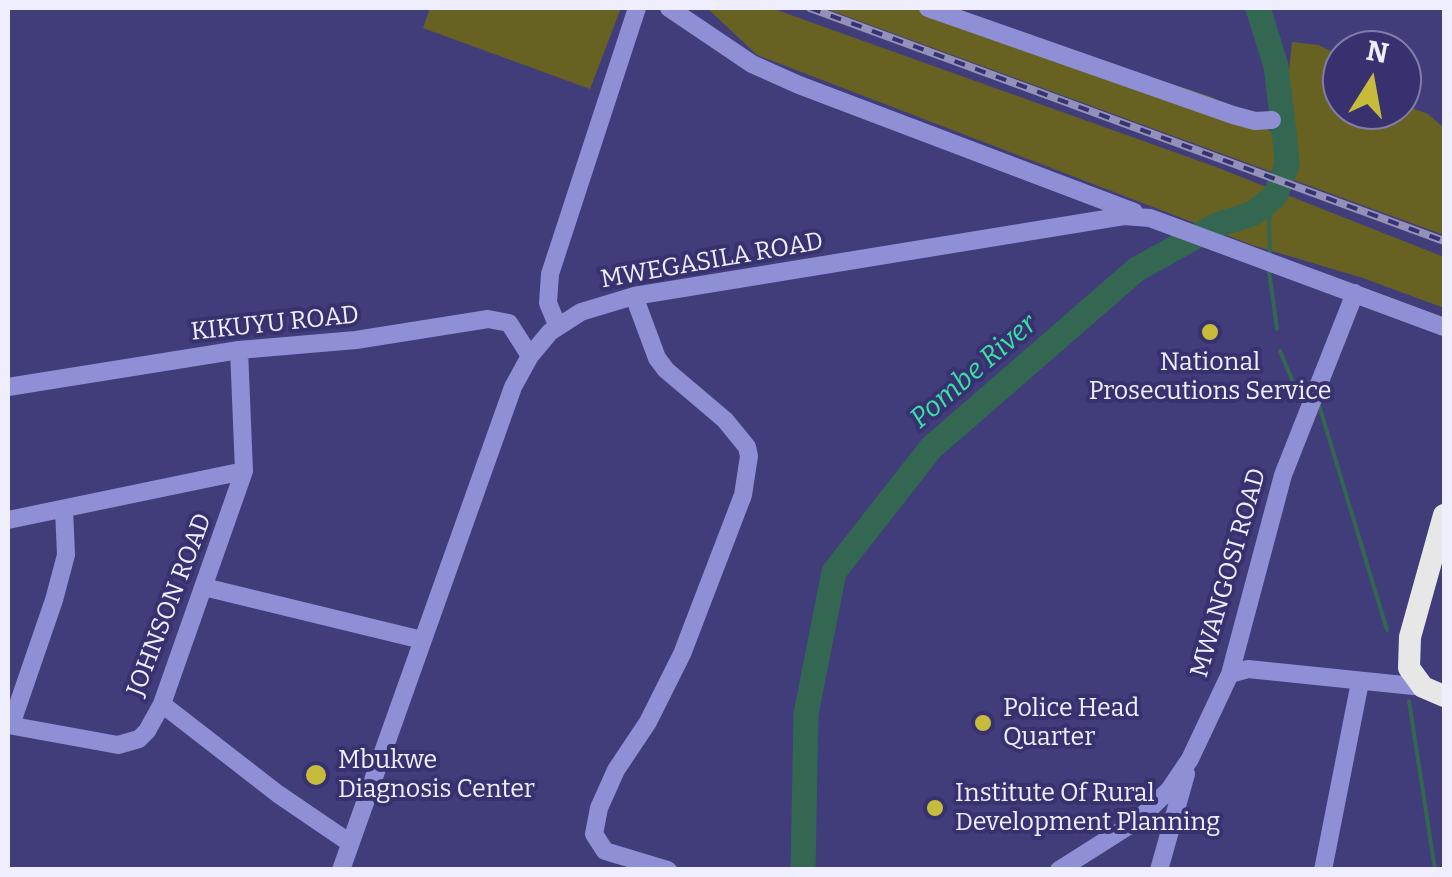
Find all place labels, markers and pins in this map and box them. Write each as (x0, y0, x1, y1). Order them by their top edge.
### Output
marker: National Prosecutions Service (1199, 321, 1221, 343)
place label: National Prosecutions Service (1089, 348, 1331, 407)
place label: Police Head Quarter (1003, 694, 1139, 753)
marker: Police Head Quarter (972, 712, 994, 734)
place label: Mbukwe Diagnosis Center (338, 746, 535, 805)
marker: Mbukwe Diagnosis Center (303, 762, 329, 788)
place label: Institute Of Rural Development Planning (955, 779, 1220, 838)
marker: Institute Of Rural Development Planning (924, 797, 946, 819)

